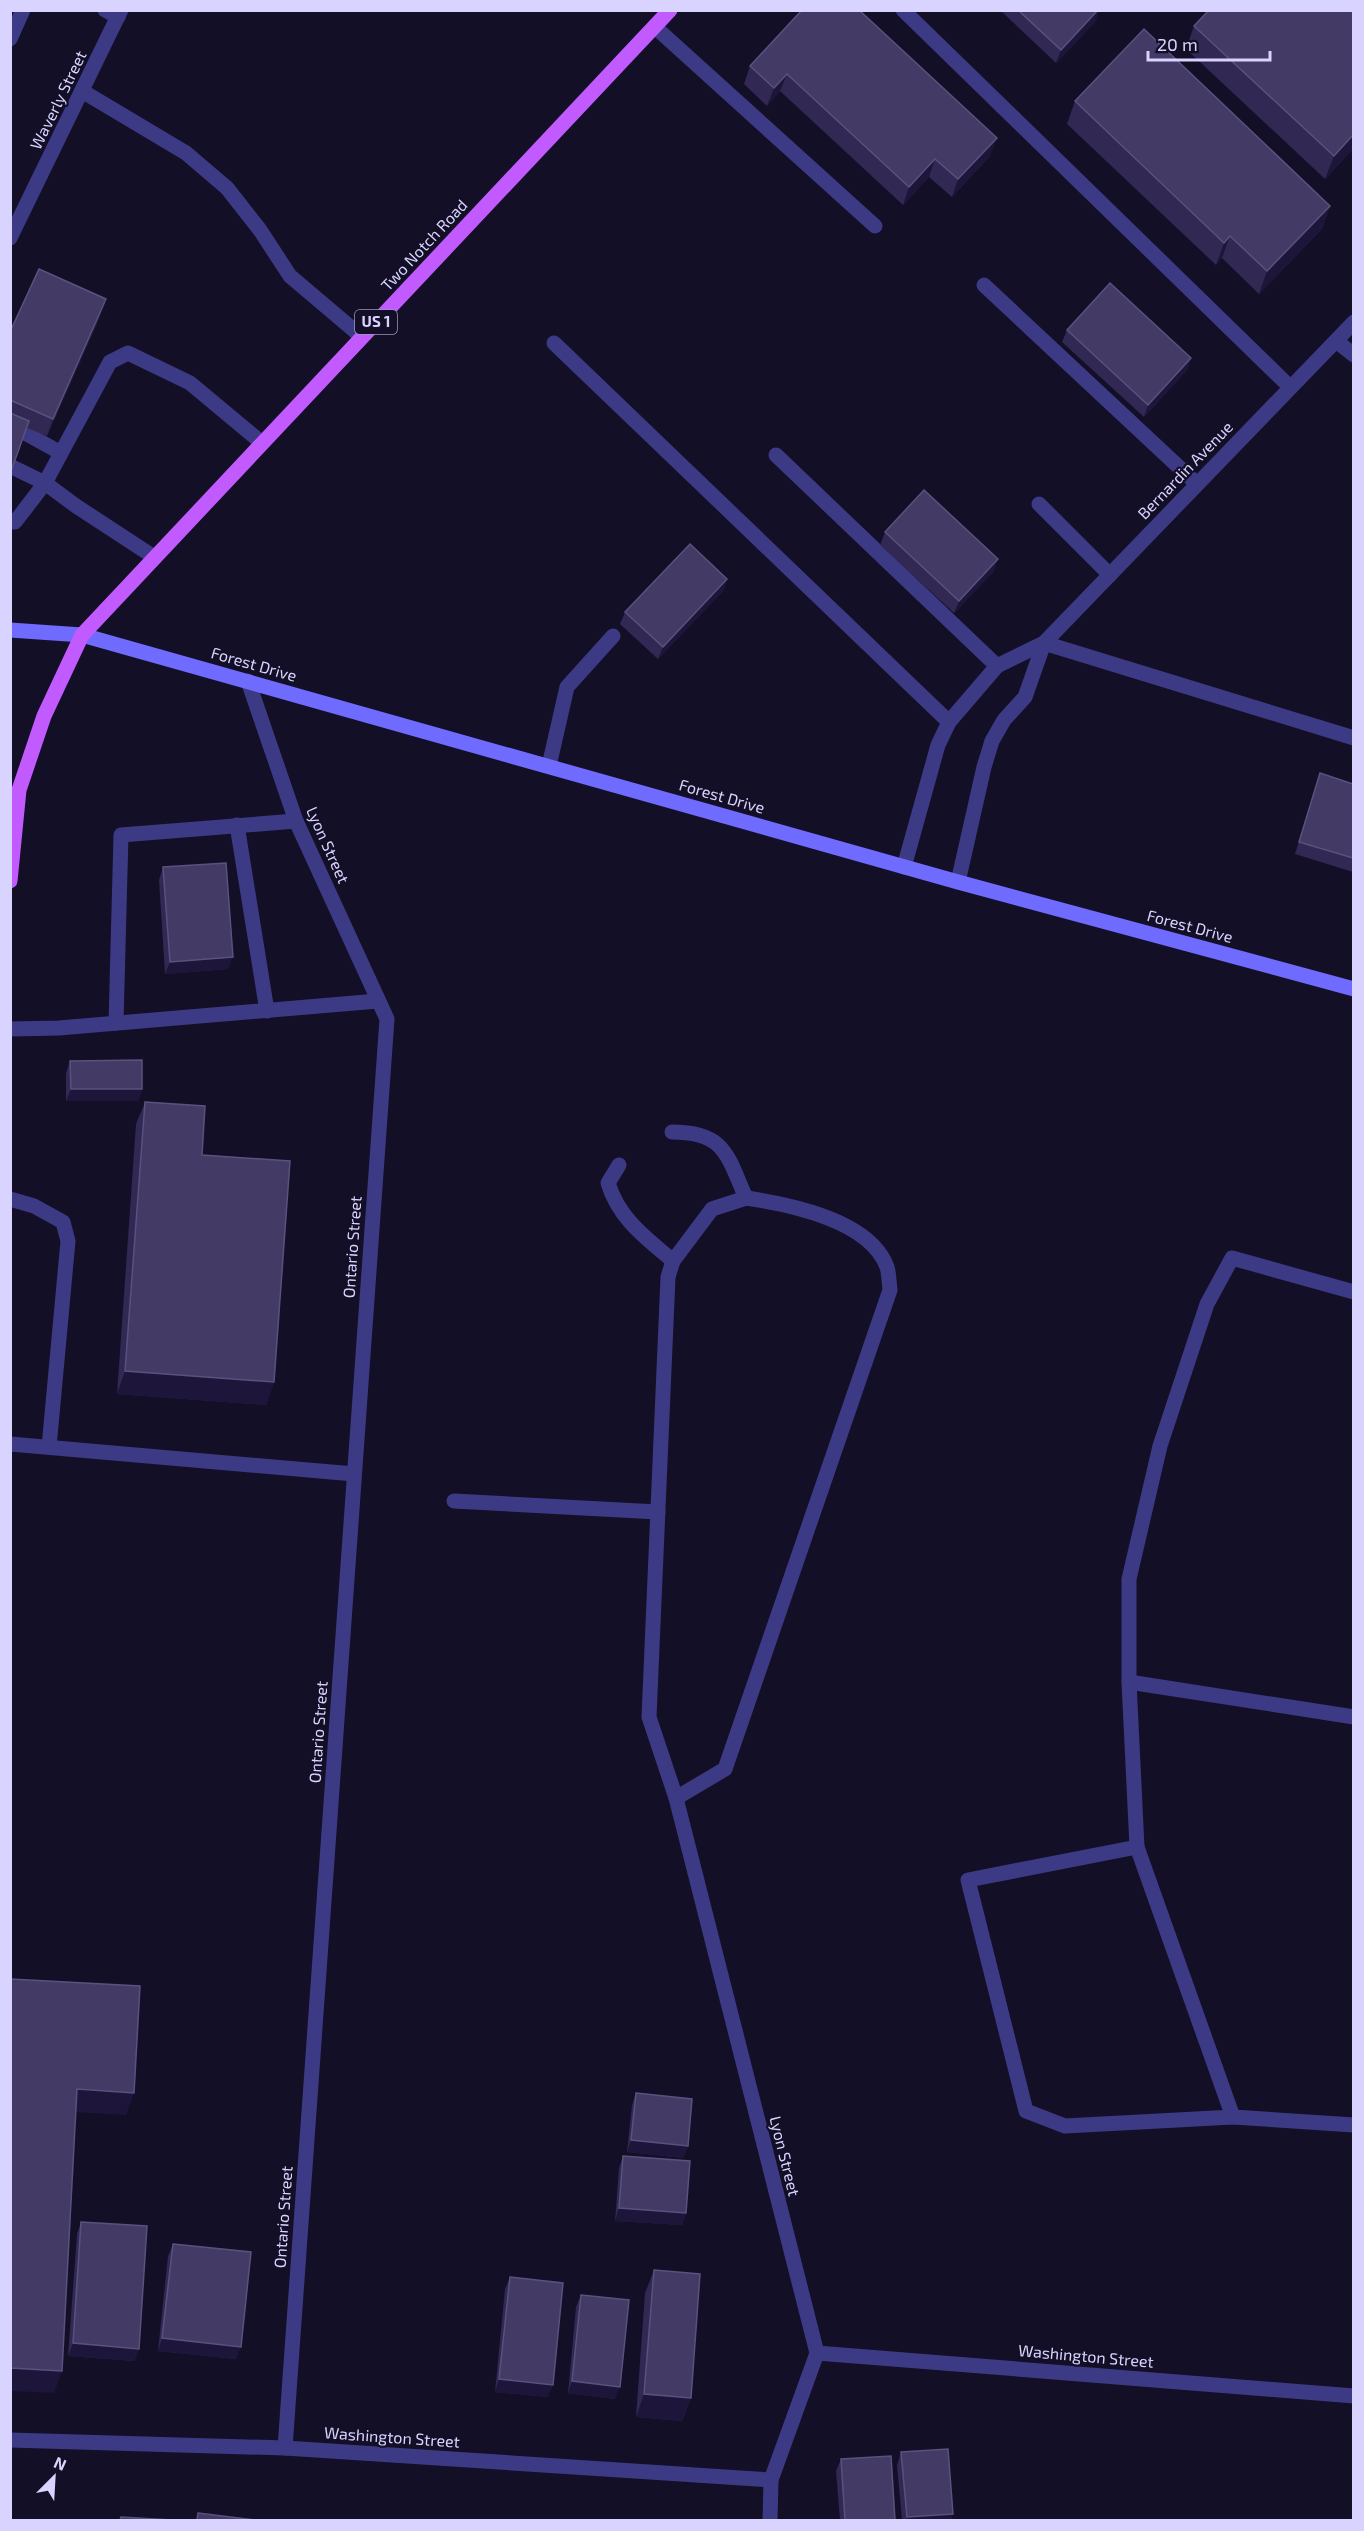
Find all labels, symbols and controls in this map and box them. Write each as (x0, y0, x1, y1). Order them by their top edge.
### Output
scale bar (1148, 24, 1270, 62)
text: 20 m (1157, 33, 1198, 55)
street label: Waverly Street (25, 47, 90, 152)
street label: Two Notch Road (376, 195, 471, 294)
road number: US 1 (355, 310, 397, 334)
street label: Bernardin Avenue (1133, 417, 1236, 522)
street label: Forest Drive (209, 642, 299, 685)
street label: Forest Drive (677, 774, 767, 817)
street label: Lyon Street (303, 804, 354, 886)
street label: Forest Drive (1145, 905, 1235, 946)
street label: Ontario Street (338, 1195, 365, 1299)
street label: Ontario Street (304, 1680, 331, 1784)
street label: Lyon Street (766, 2114, 805, 2198)
street label: Ontario Street (269, 2165, 296, 2269)
street label: Washington Street (1018, 2340, 1155, 2371)
street label: Washington Street (324, 2422, 460, 2451)
north arrow (24, 2447, 84, 2507)
text: N (51, 2452, 69, 2474)

